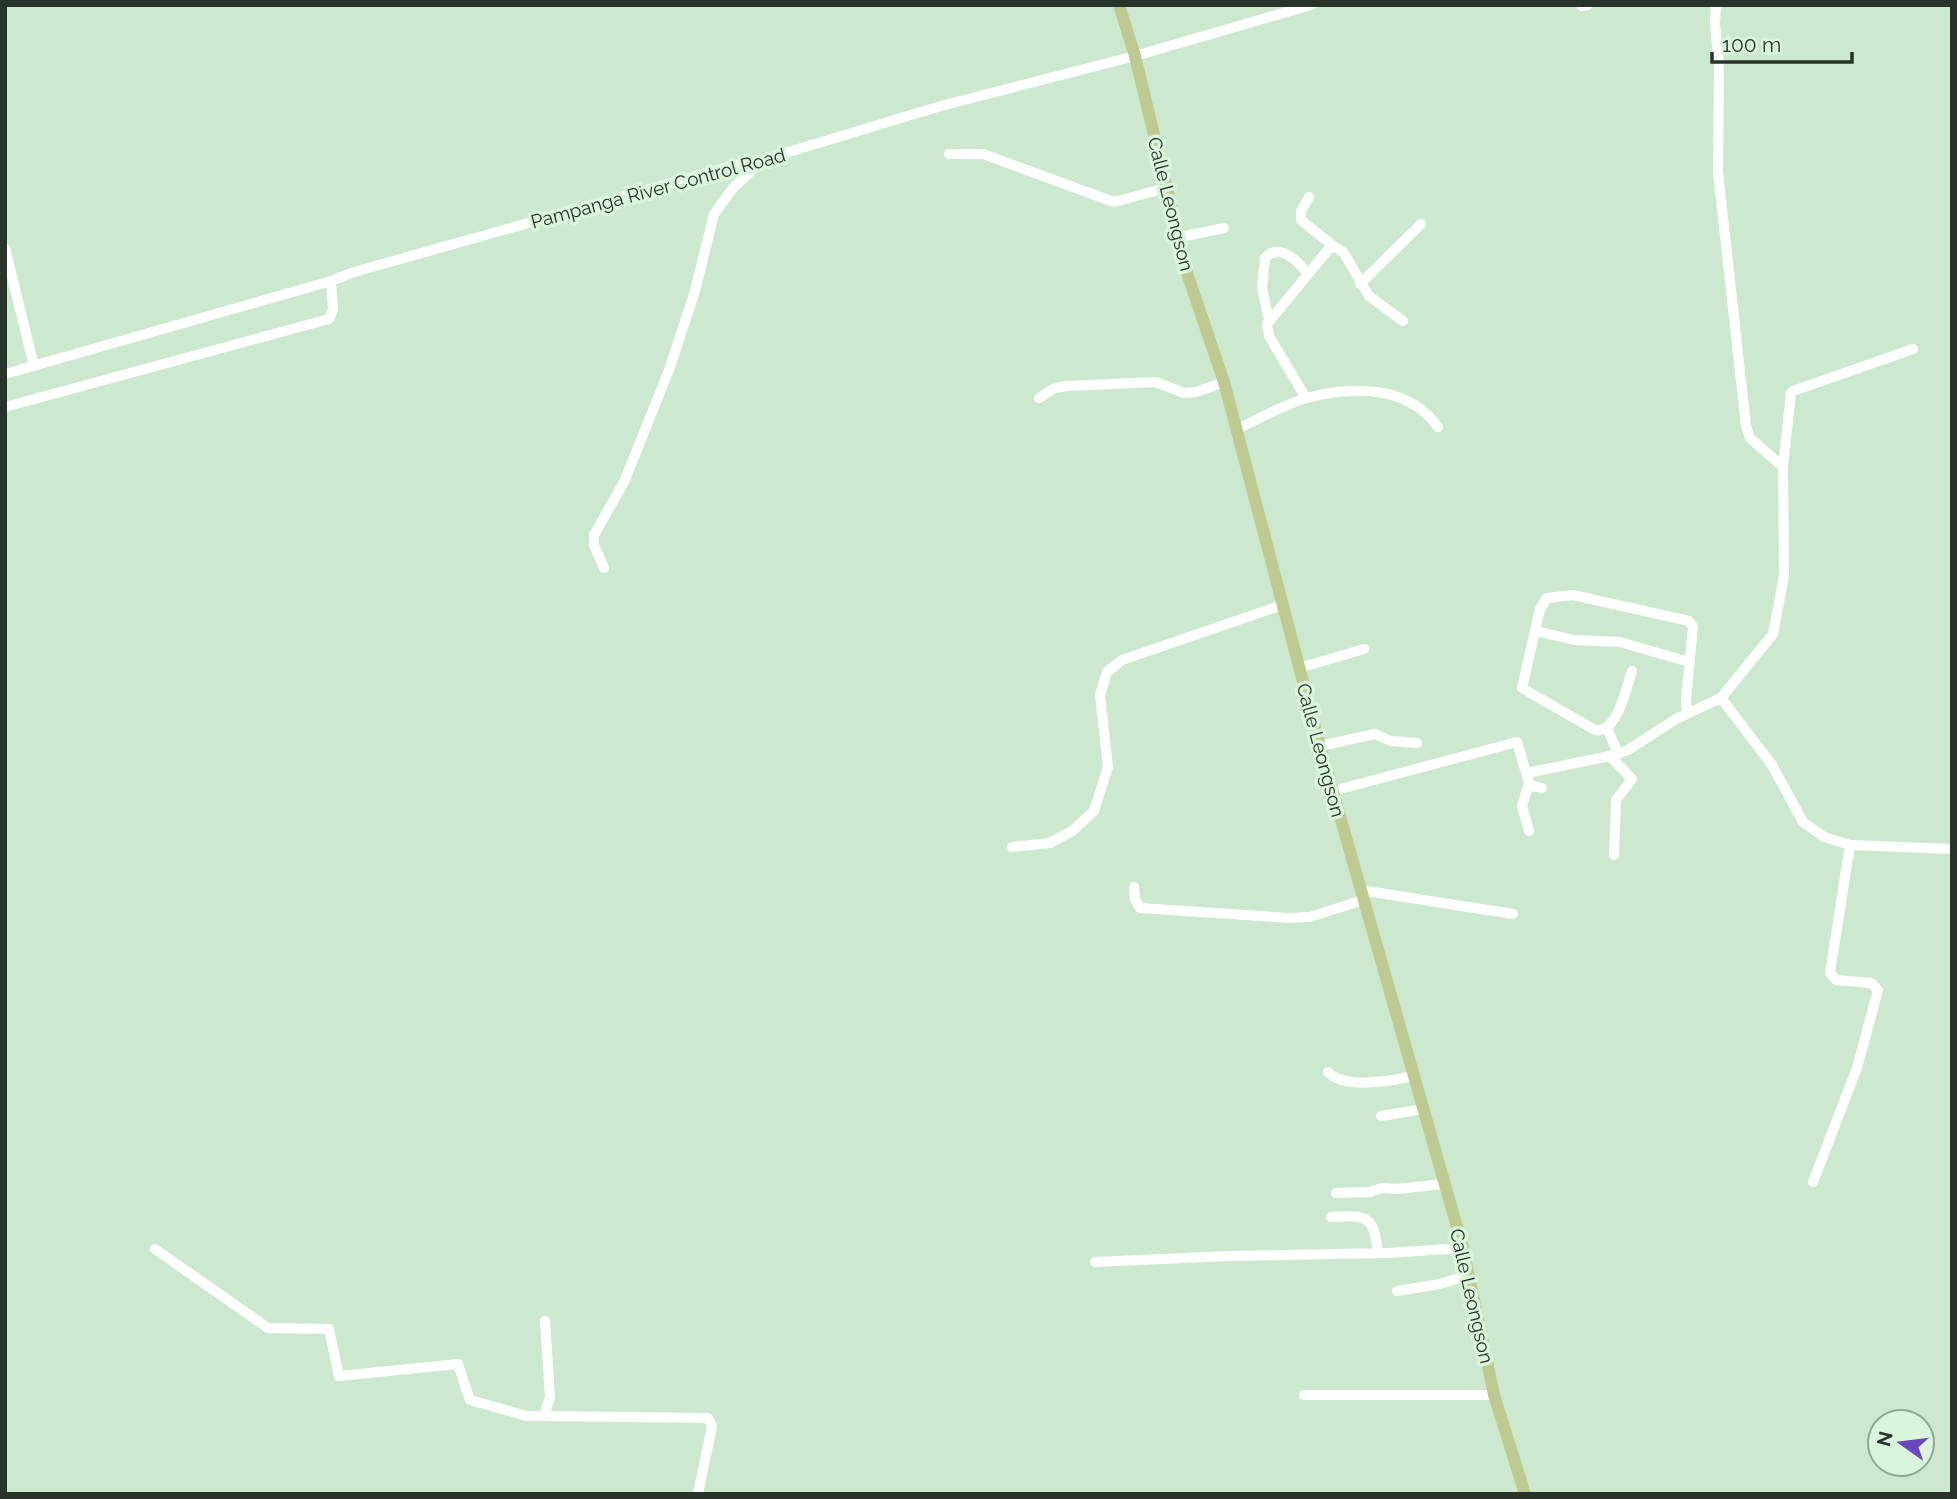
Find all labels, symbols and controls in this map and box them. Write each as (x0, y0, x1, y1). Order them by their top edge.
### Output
scale bar (1712, 21, 1852, 65)
text: 100 m (1722, 32, 1781, 57)
street label: Calle Leongson (1144, 135, 1198, 273)
street label: Pampanga River Control Road (528, 143, 788, 233)
street label: Calle Leongson (1293, 681, 1349, 819)
street label: Calle Leongson (1446, 1227, 1498, 1365)
north arrow (1866, 1408, 1936, 1478)
text: N (1872, 1429, 1897, 1449)

